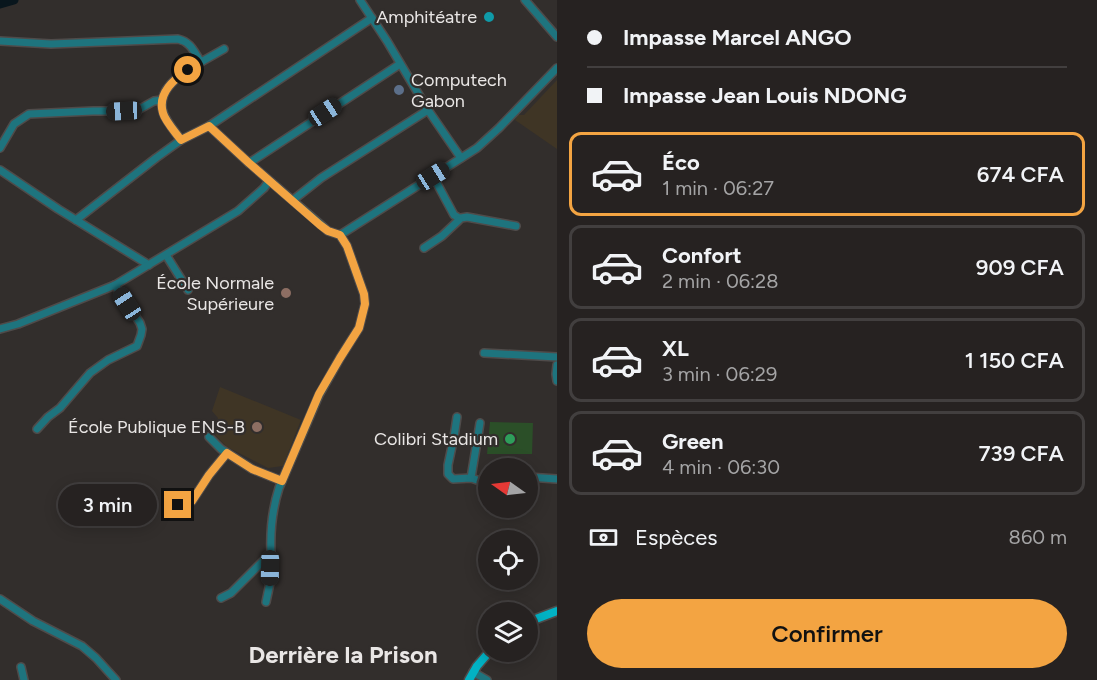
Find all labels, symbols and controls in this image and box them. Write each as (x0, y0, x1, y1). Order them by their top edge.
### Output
place label: Amphitéatre (376, 6, 477, 28)
marker: Amphitéatre (482, 10, 496, 24)
text: Impasse Marcel ANGO (623, 24, 852, 51)
route start (174, 56, 201, 83)
place label: Computech Gabon (411, 69, 507, 112)
text: Impasse Jean Louis NDONG (623, 82, 907, 109)
marker: Computech Gabon (392, 83, 406, 97)
car (305, 95, 345, 129)
car (106, 101, 142, 121)
icon: car (590, 147, 644, 201)
text: Éco (662, 149, 700, 176)
car (413, 159, 453, 193)
text: 674 CFA (977, 161, 1064, 188)
text: 1 min · 06:27 (662, 176, 774, 200)
icon: car (590, 240, 644, 294)
text: Confort (662, 242, 742, 269)
text: 909 CFA (976, 254, 1064, 281)
text: 2 min · 06:28 (662, 269, 779, 293)
place label: École Normale Supérieure (156, 272, 274, 315)
car (110, 284, 144, 324)
marker: École Normale Supérieure (279, 286, 293, 300)
icon: car (590, 333, 644, 387)
text: XL (662, 335, 689, 362)
text: 1 150 CFA (965, 347, 1064, 374)
text: 3 min · 06:29 (662, 362, 777, 386)
place label: École Publique ENS-B (68, 416, 245, 438)
marker: École Publique ENS-B (250, 420, 264, 434)
icon: car (590, 426, 644, 480)
place label: Colibri Stadium (374, 428, 498, 450)
text: Green (662, 428, 724, 455)
marker: Colibri Stadium (503, 432, 517, 446)
text: 739 CFA (979, 440, 1064, 467)
text: 4 min · 06:30 (662, 455, 780, 479)
north arrow (478, 458, 538, 518)
map controls (478, 458, 538, 662)
callout: 3 min (58, 484, 157, 526)
route end (164, 491, 191, 518)
text: 3 min (83, 493, 132, 517)
icon: cash (587, 521, 620, 554)
text: Espèces (635, 524, 717, 551)
text: 860 m (1009, 525, 1067, 549)
button: locate (478, 530, 538, 590)
car (261, 550, 279, 586)
button: Confirmer (587, 599, 1067, 668)
button: layers (478, 602, 538, 662)
district label: Derrière la Prison (248, 640, 438, 669)

